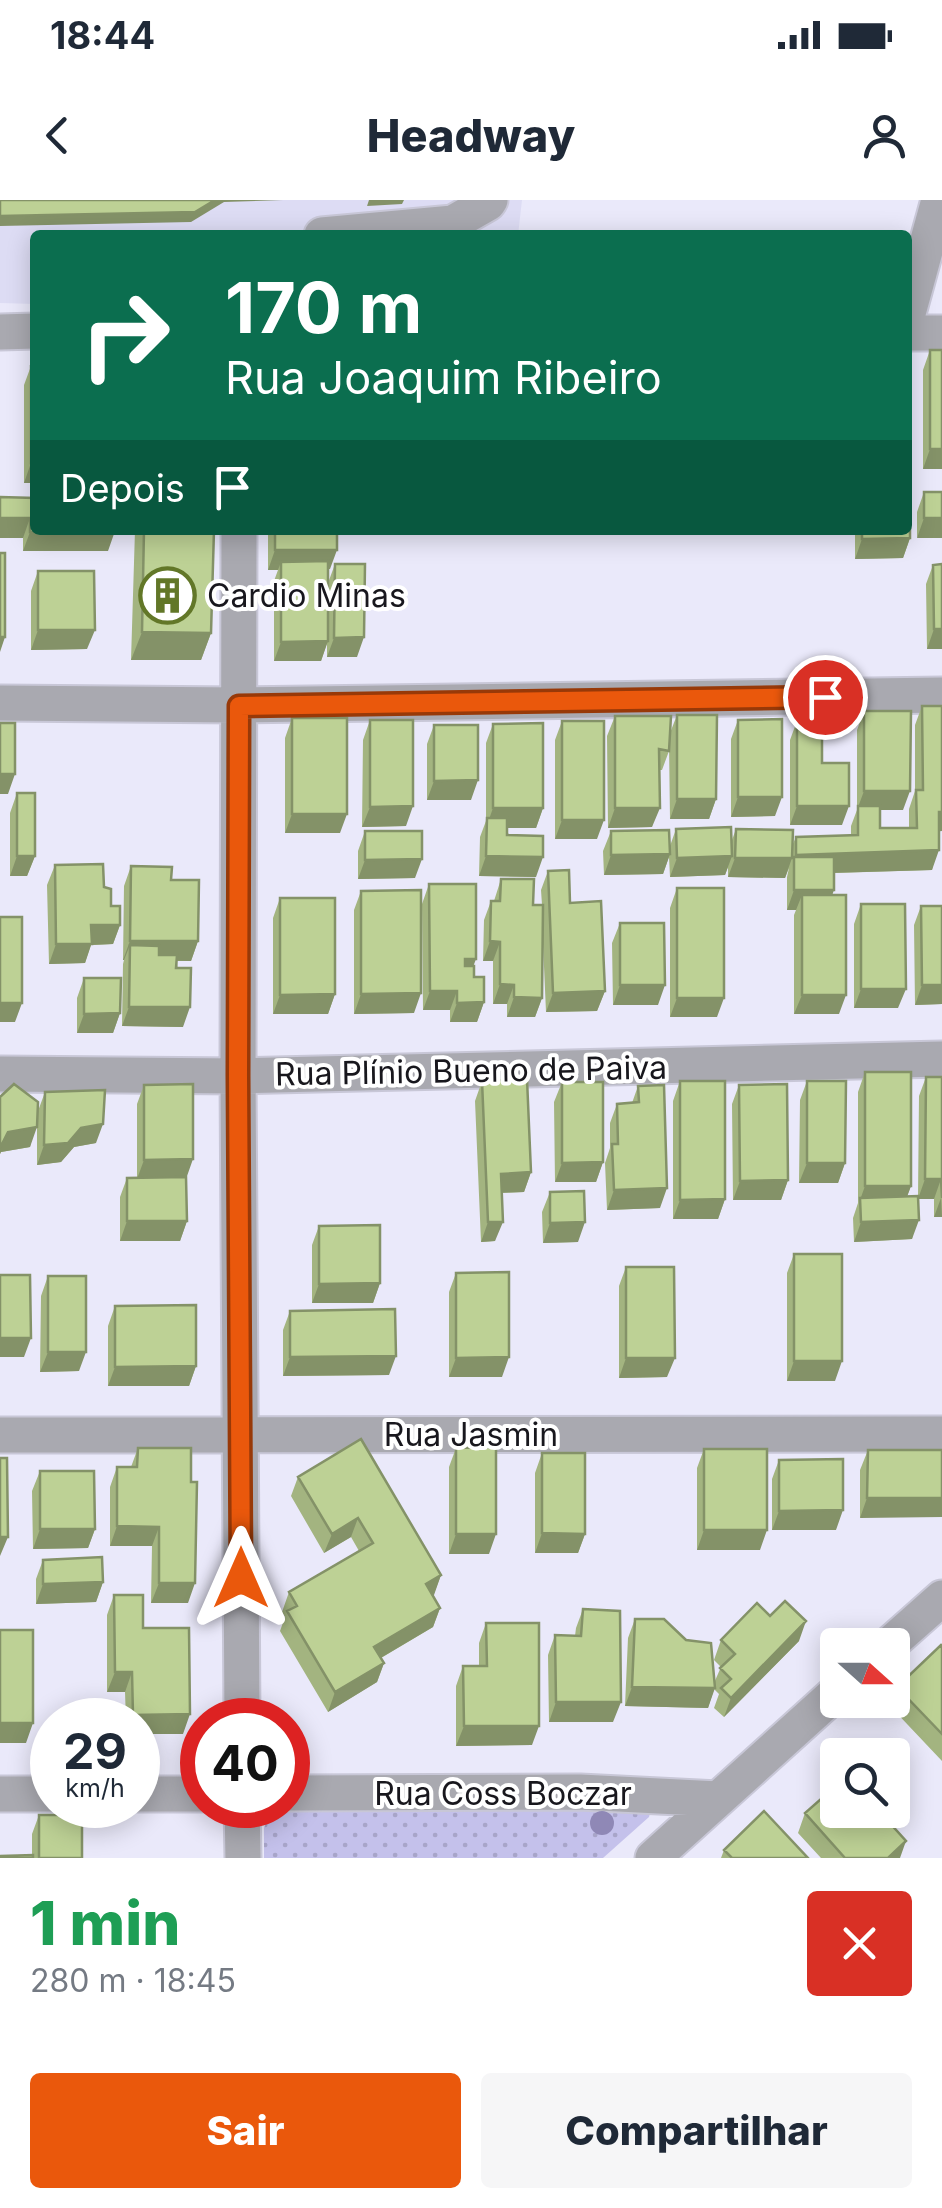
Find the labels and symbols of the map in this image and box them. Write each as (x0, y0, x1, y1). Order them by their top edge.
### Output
building icon: Cardio Minas (138, 566, 198, 626)
place label: Cardio Minas (207, 576, 406, 615)
pin (783, 655, 868, 740)
street label: Rua Plínio Bueno de Paiva (275, 1048, 667, 1093)
street label: Rua Jasmin (384, 1415, 558, 1454)
position arrow (189, 1526, 293, 1630)
north arrow (820, 1628, 910, 1718)
speed limit sign: 40 (180, 1698, 310, 1828)
street label: Rua Coss Boczar (374, 1774, 632, 1813)

